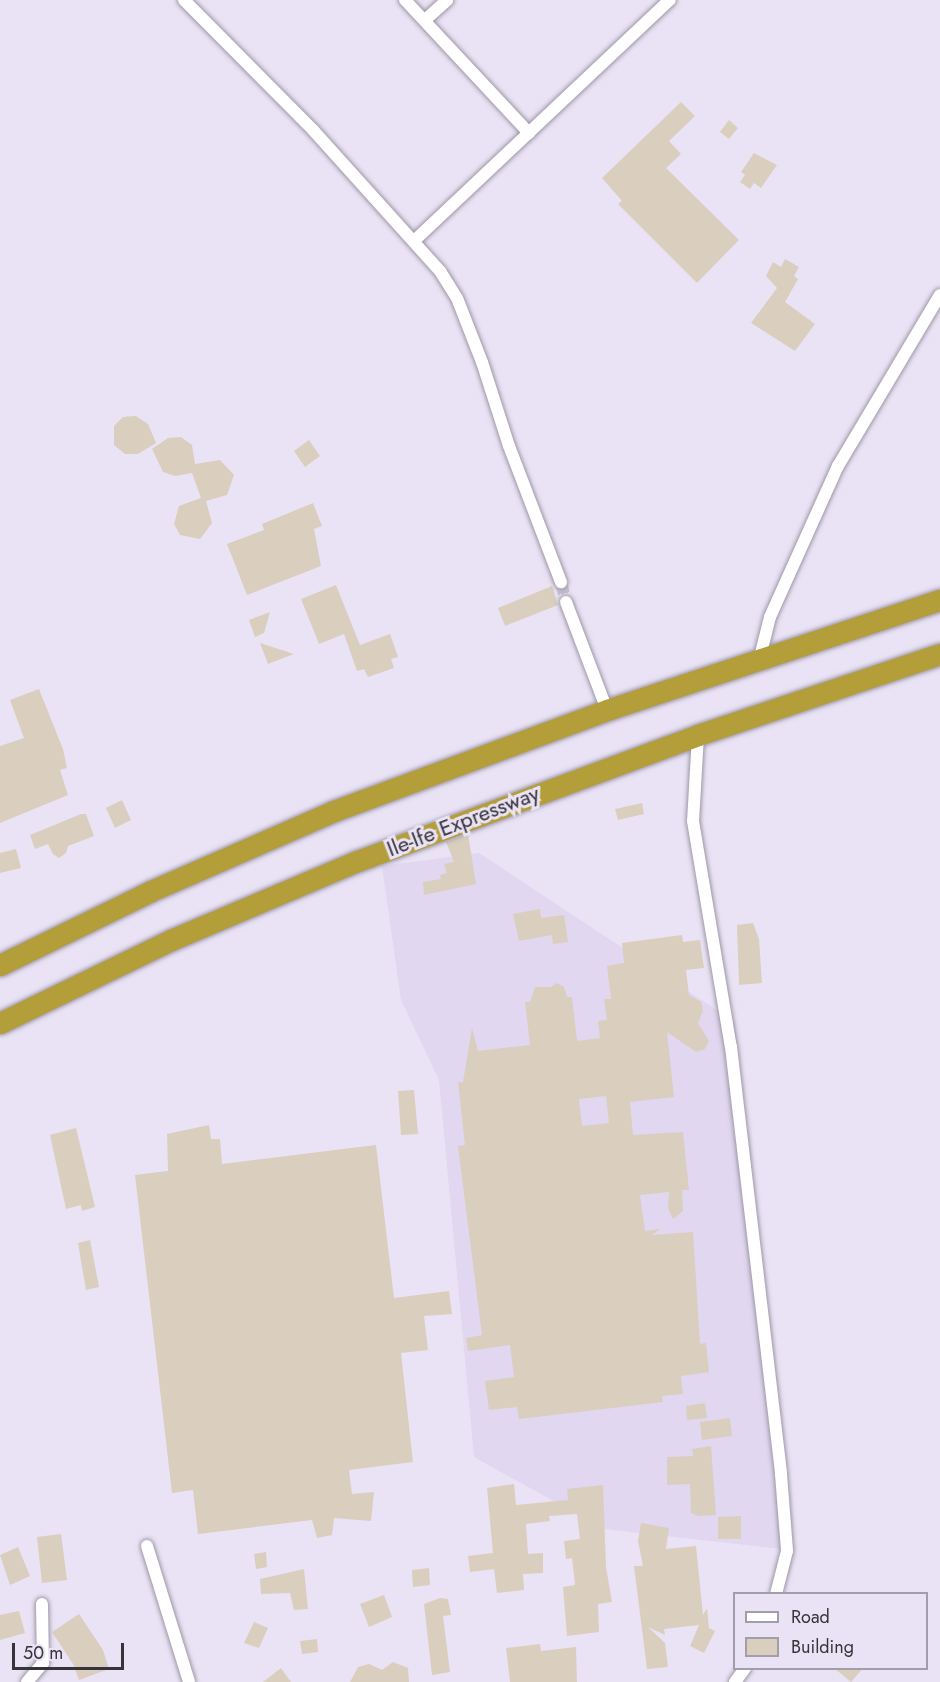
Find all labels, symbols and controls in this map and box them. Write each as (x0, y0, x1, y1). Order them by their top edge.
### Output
street label: Ile-Ife Expressway (383, 780, 543, 862)
legend (733, 1592, 928, 1670)
text: Road (791, 1604, 830, 1630)
scale bar (15, 1631, 128, 1669)
text: Building (791, 1634, 854, 1660)
text: 50 m (23, 1640, 63, 1666)

